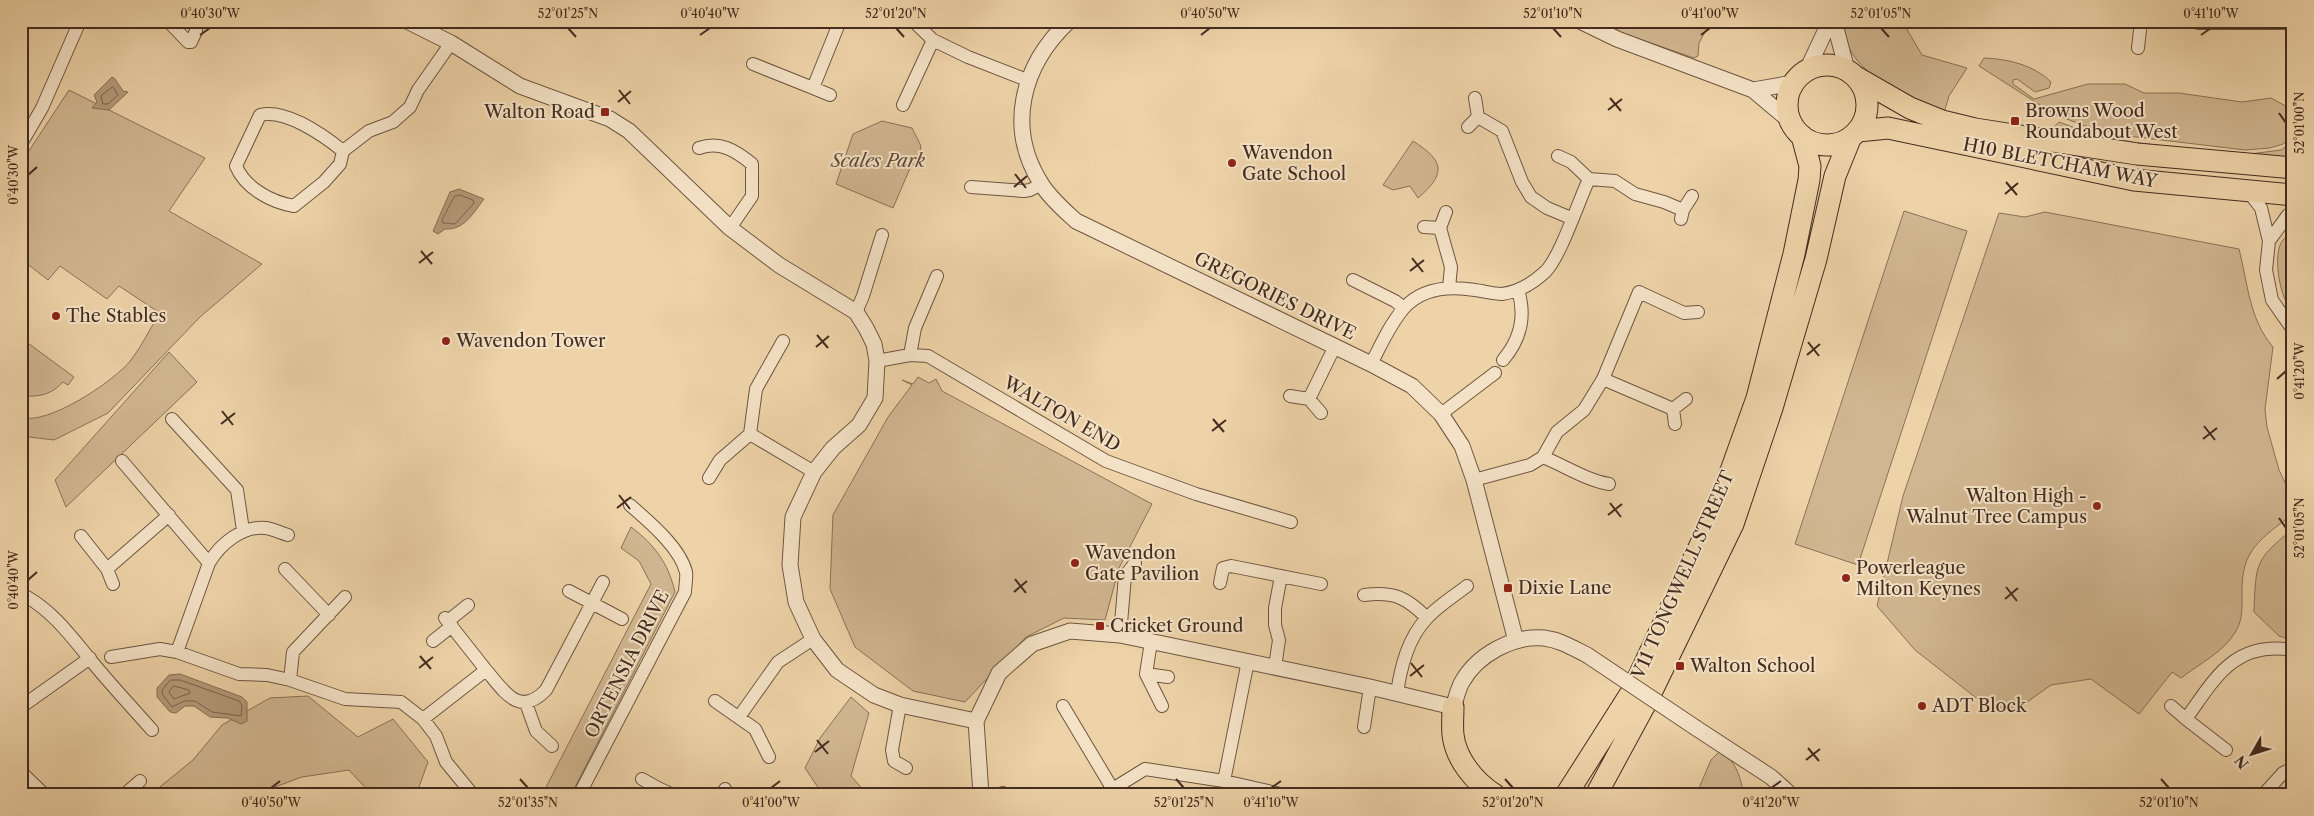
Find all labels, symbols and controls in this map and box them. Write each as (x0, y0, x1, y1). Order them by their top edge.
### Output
text: 0°40'30"W (180, 6, 241, 21)
text: 52°01'25"N (538, 6, 598, 21)
text: 0°40'40"W (680, 6, 741, 21)
text: 52°01'20"N (865, 6, 927, 21)
text: 0°40'50"W (1180, 6, 1241, 21)
text: 52°01'10"N (1523, 6, 1583, 21)
text: 0°41'00"W (1681, 6, 1740, 21)
text: 52°01'05"N (1851, 6, 1912, 21)
text: 0°41'10"W (2183, 6, 2240, 21)
text: 52°01'00"N (2292, 92, 2307, 154)
place label: Browns Wood Roundabout West (2025, 100, 2178, 143)
place label: Walton Road (483, 101, 595, 123)
marker: Walton Road (599, 106, 611, 118)
marker: Browns Wood Roundabout West (2009, 115, 2021, 127)
street label: H10 BLETCHAM WAY (1961, 133, 2160, 193)
place label: Wavendon Gate School (1241, 142, 1346, 185)
text: 0°40'30"W (6, 144, 21, 205)
park label: Scales Park (830, 150, 926, 172)
marker: Wavendon Gate School (1226, 157, 1238, 169)
street label: GREGORIES DRIVE (1191, 247, 1359, 345)
place label: The Stables (66, 305, 166, 327)
marker: The Stables (50, 310, 62, 322)
place label: Wavendon Tower (455, 330, 606, 352)
marker: Wavendon Tower (440, 335, 452, 347)
text: 0°41'20"W (2292, 341, 2307, 400)
street label: WALTON END (999, 371, 1124, 456)
street label: V11 TONGWELL STREET (1627, 467, 1739, 683)
place label: Walton High - Walnut Tree Campus (1905, 485, 2087, 528)
text: 52°01'05"N (2292, 497, 2307, 558)
marker: Walton High - Walnut Tree Campus (2091, 500, 2103, 512)
place label: Wavendon Gate Pavilion (1084, 542, 1199, 585)
text: 0°40'40"W (6, 549, 21, 610)
marker: Wavendon Gate Pavilion (1069, 557, 1081, 569)
place label: Powerleague Milton Keynes (1856, 557, 1981, 600)
marker: Powerleague Milton Keynes (1840, 572, 1852, 584)
place label: Dixie Lane (1518, 577, 1612, 599)
marker: Dixie Lane (1502, 582, 1514, 594)
street label: ORTENSIA DRIVE (580, 586, 674, 742)
place label: Cricket Ground (1110, 615, 1244, 637)
marker: Cricket Ground (1094, 620, 1106, 632)
place label: Walton School (1689, 655, 1815, 677)
marker: Walton School (1674, 660, 1686, 672)
place label: ADT Block (1931, 695, 2028, 717)
marker: ADT Block (1916, 700, 1928, 712)
north arrow (2226, 728, 2276, 778)
text: N (2231, 752, 2253, 773)
text: 0°40'50"W (241, 795, 302, 810)
text: 52°01'35"N (498, 795, 558, 810)
text: 0°41'00"W (742, 795, 801, 810)
text: 52°01'25"N (1154, 795, 1214, 810)
text: 0°41'10"W (1243, 795, 1300, 810)
text: 52°01'20"N (1482, 795, 1544, 810)
text: 0°41'20"W (1742, 795, 1801, 810)
text: 52°01'10"N (2139, 795, 2199, 810)

